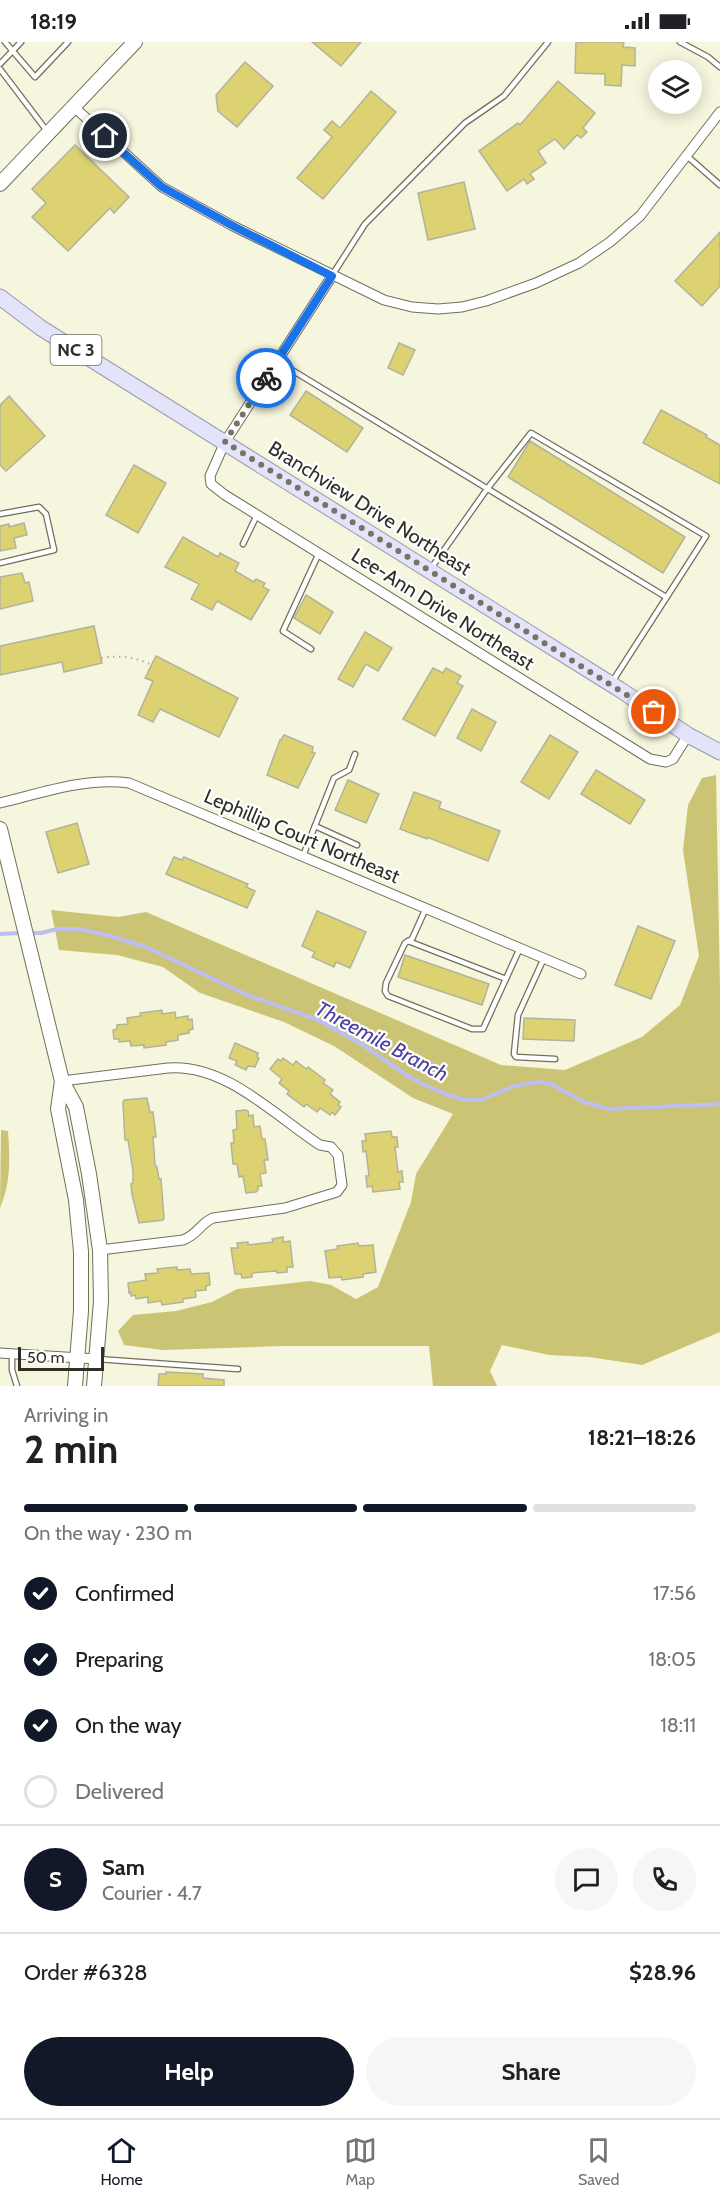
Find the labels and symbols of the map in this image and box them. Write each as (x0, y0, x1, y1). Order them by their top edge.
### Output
pin (79, 110, 130, 161)
road number: NC 3 (50, 335, 101, 365)
courier (236, 348, 296, 408)
street label: Branchview Drive Northeast (264, 436, 476, 580)
street label: Lee-Ann Drive Northeast (347, 543, 539, 675)
pin (628, 686, 679, 737)
street label: Lephillip Court Northeast (201, 784, 404, 888)
water label: Threemile Branch (311, 996, 453, 1086)
scale bar (18, 1344, 104, 1372)

